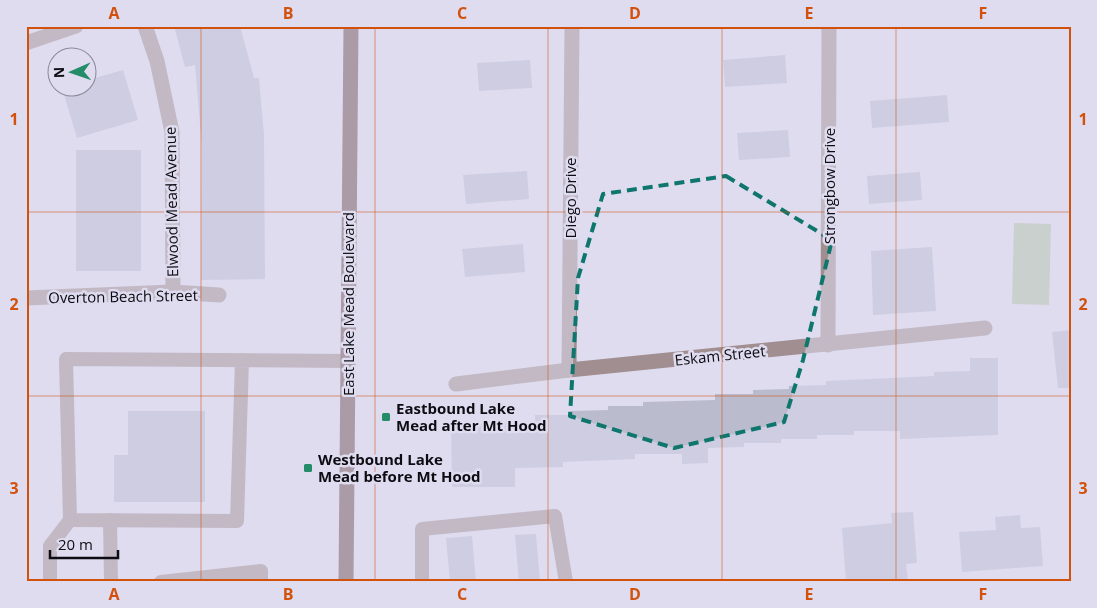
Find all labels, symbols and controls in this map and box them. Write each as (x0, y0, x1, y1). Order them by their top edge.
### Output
text: A (108, 2, 120, 24)
text: B (283, 2, 293, 24)
text: C (457, 2, 467, 24)
text: D (629, 2, 641, 24)
text: E (805, 2, 814, 24)
text: F (979, 2, 987, 24)
north arrow (48, 48, 98, 98)
text: N (49, 66, 68, 78)
text: 1 (9, 108, 19, 130)
text: 1 (1078, 108, 1088, 130)
street label: Elwood Mead Avenue (160, 127, 182, 277)
street label: Strongbow Drive (819, 128, 839, 244)
street label: Diego Drive (560, 158, 580, 238)
street label: East Lake Mead Boulevard (338, 212, 358, 396)
street label: Overton Beach Street (48, 285, 198, 307)
text: 2 (9, 293, 19, 315)
text: 2 (1078, 293, 1088, 315)
street label: Eskam Street (674, 340, 766, 370)
place label: Eastbound Lake Mead after Mt Hood (396, 398, 547, 435)
marker: Eastbound Lake Mead after Mt Hood (380, 411, 392, 423)
place label: Westbound Lake Mead before Mt Hood (318, 449, 481, 486)
marker: Westbound Lake Mead before Mt Hood (302, 462, 314, 474)
text: 3 (9, 477, 19, 499)
text: 3 (1078, 477, 1088, 499)
scale bar (50, 528, 118, 560)
text: 20 m (58, 534, 93, 554)
text: A (108, 583, 120, 605)
text: B (283, 583, 293, 605)
text: C (457, 583, 467, 605)
text: D (629, 583, 641, 605)
text: E (805, 583, 814, 605)
text: F (979, 583, 987, 605)

